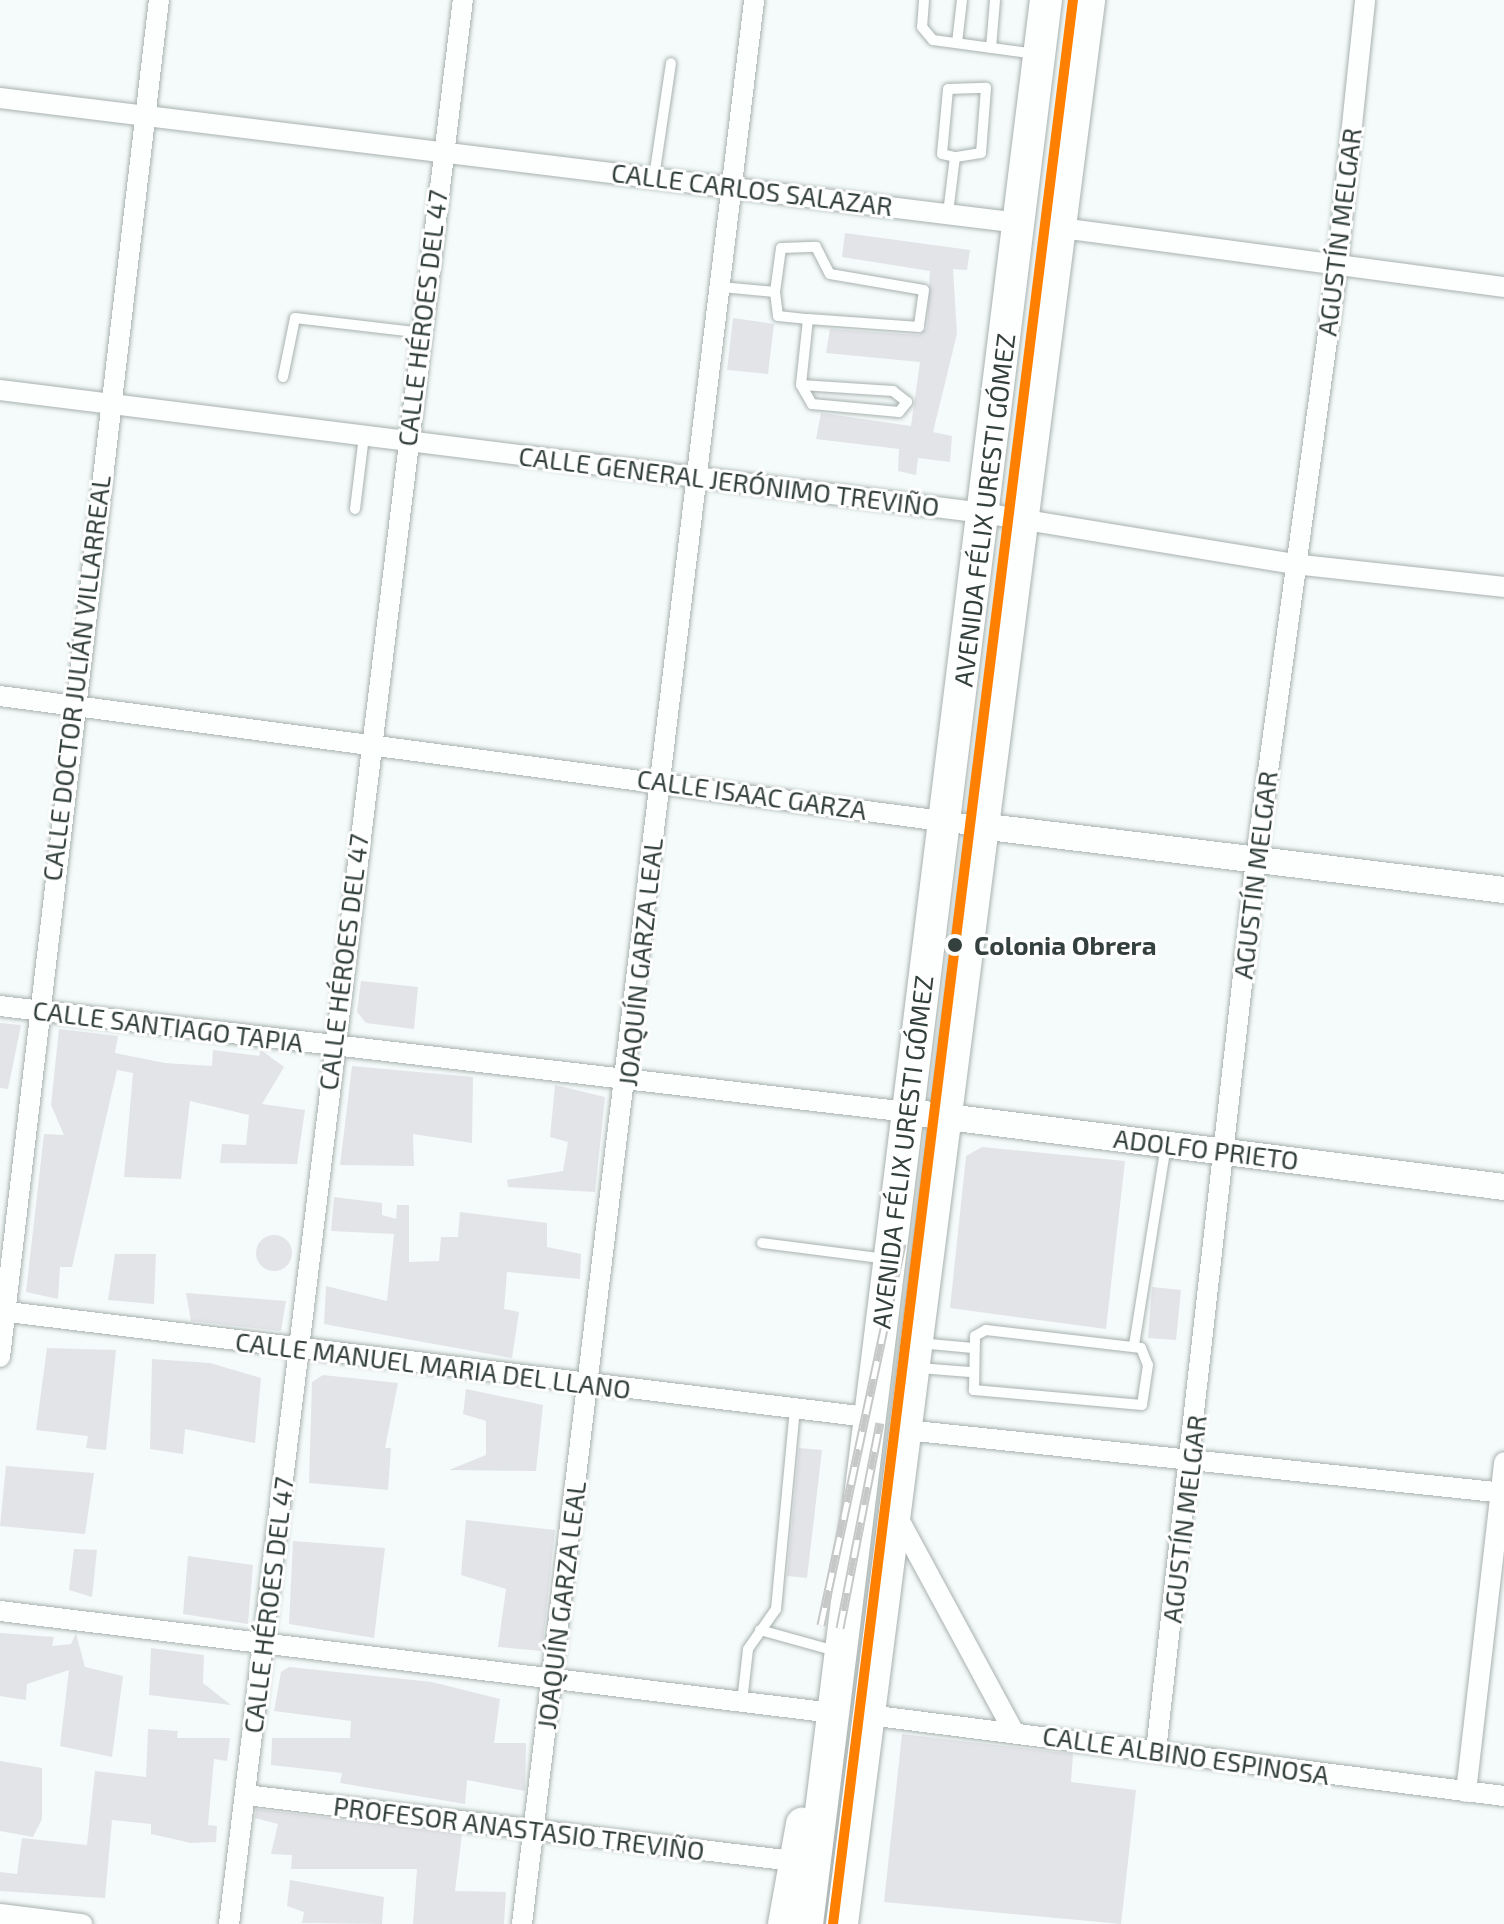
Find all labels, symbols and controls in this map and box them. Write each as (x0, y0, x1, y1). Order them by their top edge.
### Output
street label: AGUSTÍN MELGAR (1311, 126, 1367, 338)
street label: CALLE CARLOS SALAZAR (610, 156, 894, 222)
street label: CALLE HÉROES DEL 47 (391, 188, 453, 448)
street label: AVENIDA FÉLIX URESTI GÓMEZ (947, 331, 1021, 689)
street label: CALLE GENERAL JERÓNIMO TREVIÑO (516, 440, 942, 522)
street label: CALLE DOCTOR JULIÁN VILLARREAL (36, 473, 116, 883)
street label: CALLE ISAAC GARZA (635, 762, 869, 826)
street label: AGUSTÍN MELGAR (1227, 769, 1283, 981)
street label: CALLE HÉROES DEL 47 (312, 832, 374, 1092)
street label: JOAQUÍN GARZA LEAL (611, 836, 669, 1088)
place label: Colonia Obrera (974, 929, 1156, 961)
marker: Colonia Obrera (943, 933, 967, 957)
street label: AVENIDA FÉLIX URESTI GÓMEZ (865, 973, 939, 1331)
street label: CALLE SANTIAGO TAPIA (31, 994, 305, 1058)
street label: ADOLFO PRIETO (1112, 1122, 1300, 1176)
street label: CALLE MANUEL MARIA DEL LLANO (233, 1325, 633, 1405)
street label: AGUSTÍN MELGAR (1156, 1413, 1212, 1625)
street label: CALLE HÉROES DEL 47 (237, 1475, 299, 1735)
street label: JOAQUÍN GARZA LEAL (530, 1479, 592, 1731)
street label: CALLE ALBINO ESPINOSA (1040, 1719, 1332, 1791)
street label: PROFESOR ANASTASIO TREVIÑO (331, 1790, 707, 1866)

